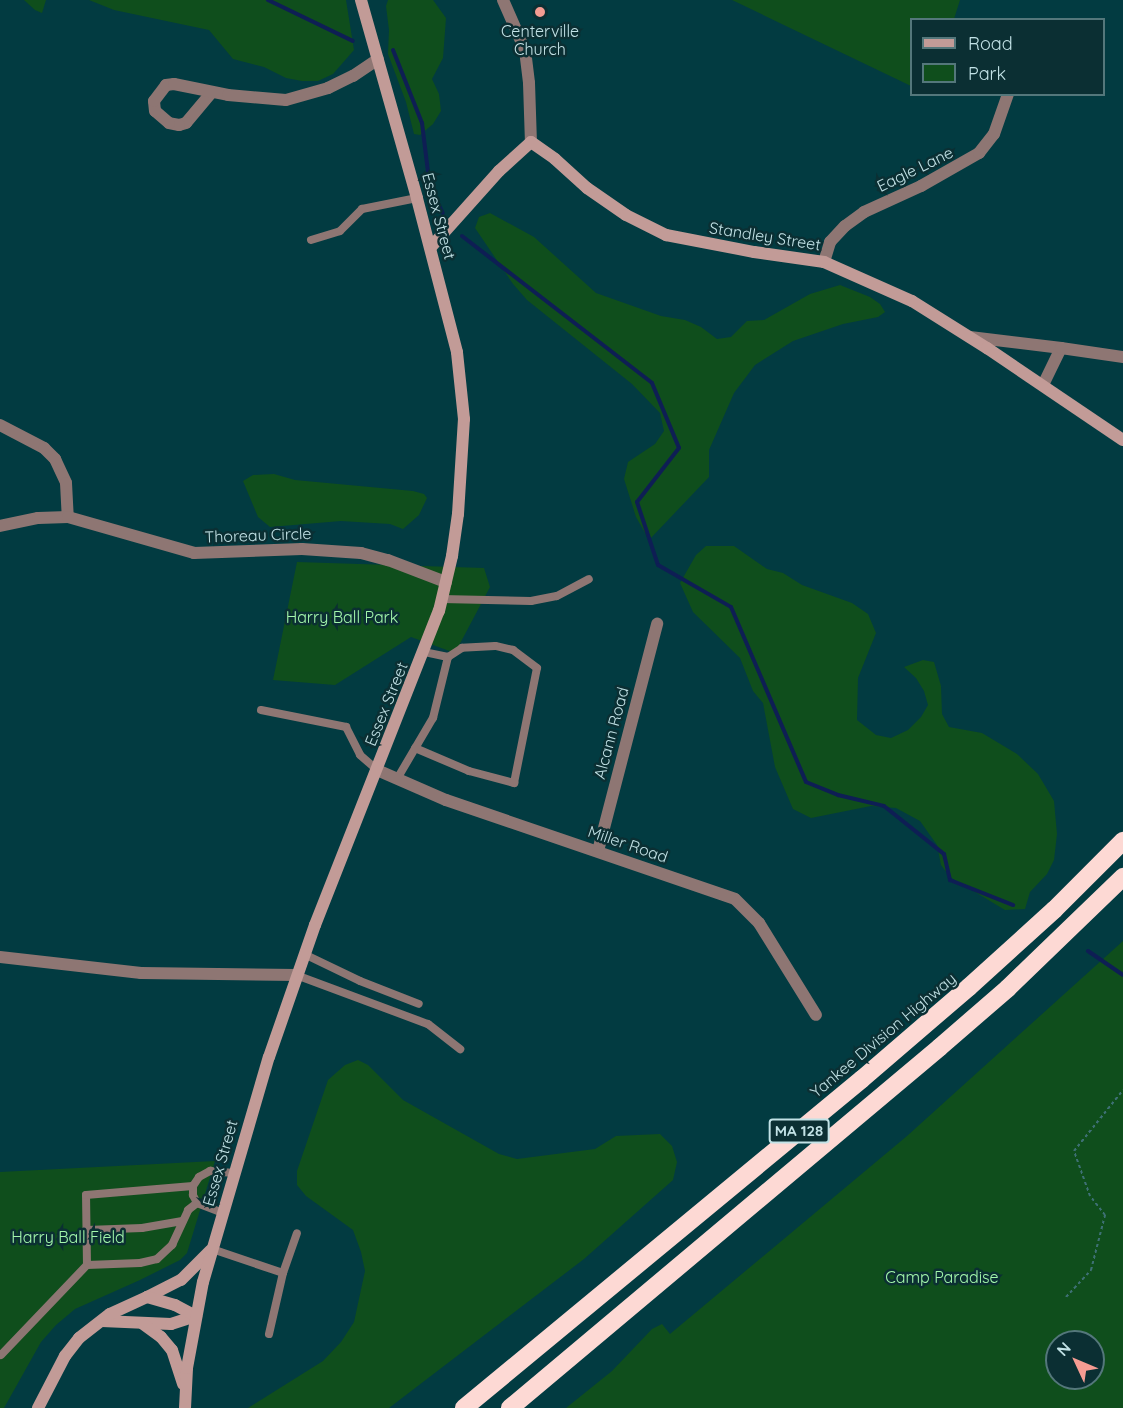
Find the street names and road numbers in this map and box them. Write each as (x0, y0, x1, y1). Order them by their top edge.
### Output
street label: Eagle Lane (874, 142, 956, 196)
street label: Essex Street (418, 171, 460, 261)
street label: Standley Street (708, 218, 822, 254)
street label: Thoreau Circle (204, 524, 312, 546)
street label: Essex Street (360, 659, 412, 749)
street label: Alcann Road (590, 685, 632, 781)
street label: Miller Road (586, 821, 670, 867)
street label: Yankee Division Highway (806, 969, 960, 1101)
street label: Essex Street (199, 1118, 241, 1208)
road number: MA 128 (768, 1119, 830, 1143)

